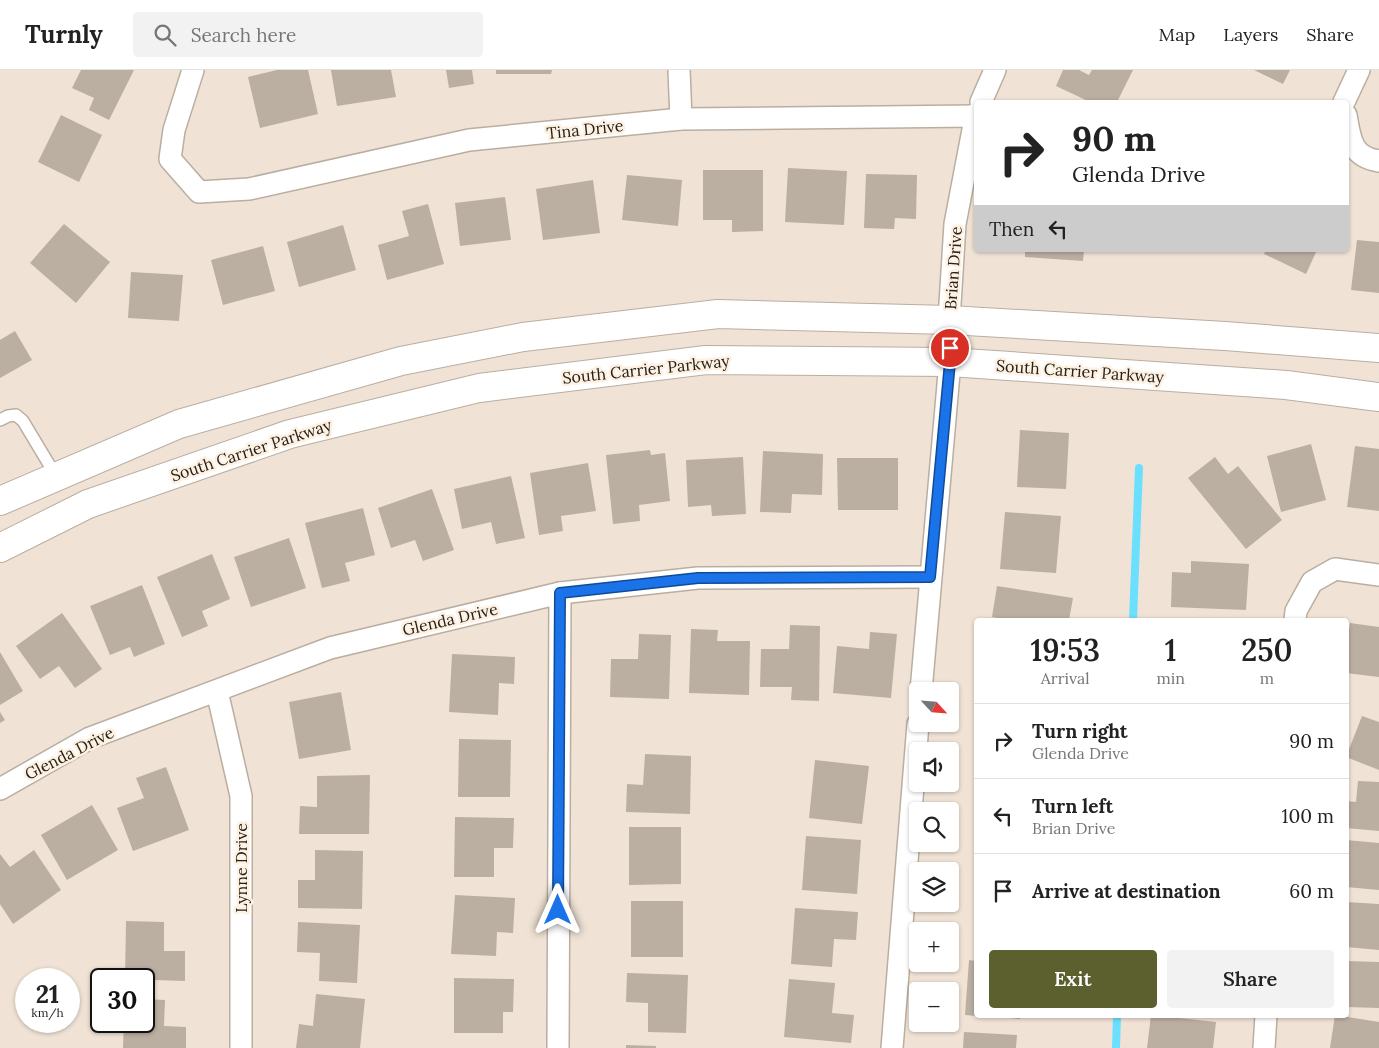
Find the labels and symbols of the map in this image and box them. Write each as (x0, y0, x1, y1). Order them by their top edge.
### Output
street label: Tina Drive (546, 115, 625, 143)
street label: Brian Drive (940, 225, 966, 310)
pin (929, 327, 971, 369)
street label: South Carrier Parkway (561, 350, 731, 388)
street label: South Carrier Parkway (995, 355, 1165, 387)
street label: South Carrier Parkway (168, 414, 335, 485)
street label: Glenda Drive (401, 598, 500, 640)
north arrow (909, 682, 959, 732)
street label: Glenda Drive (21, 722, 117, 784)
street label: Lynne Drive (231, 823, 251, 913)
position arrow (531, 883, 583, 935)
speed limit sign: 30 (90, 968, 155, 1033)

